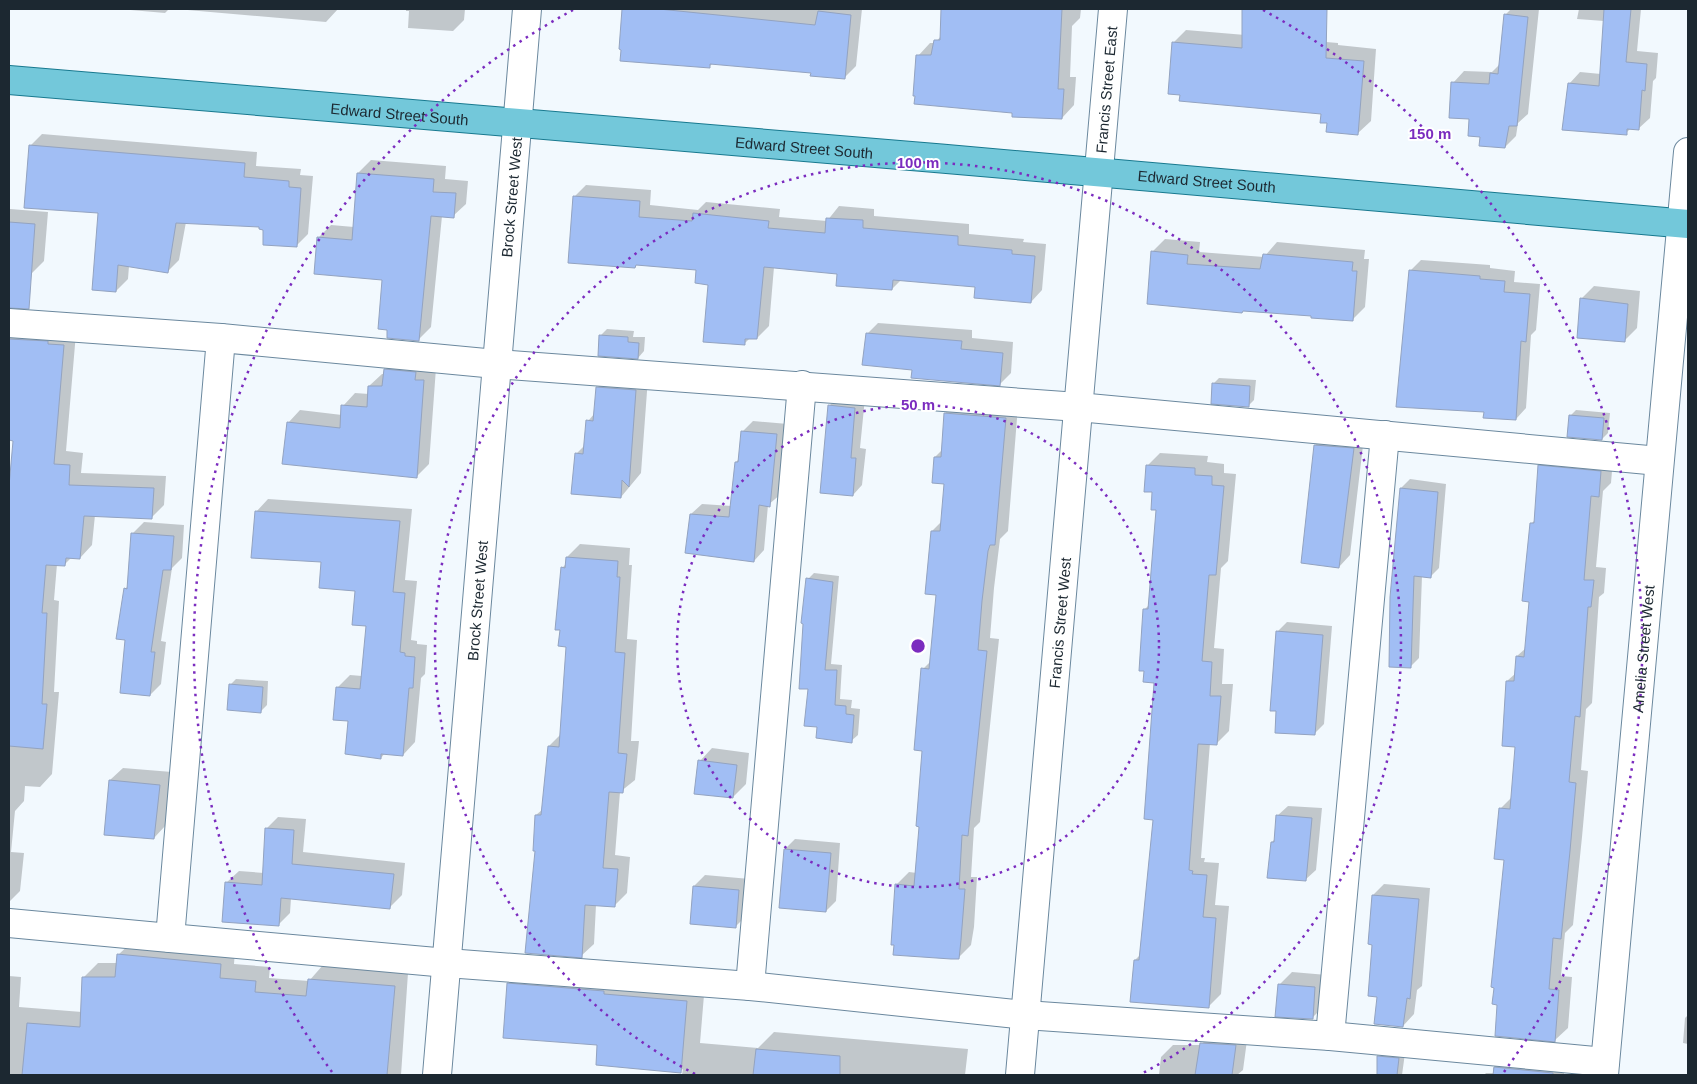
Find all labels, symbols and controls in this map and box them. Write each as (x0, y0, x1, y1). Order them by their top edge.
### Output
street label: Francis Street East (1092, 25, 1120, 154)
street label: Edward Street South (330, 99, 469, 128)
text: 150 m (1409, 125, 1451, 142)
street label: Edward Street South (734, 133, 874, 161)
street label: Brock Street West (498, 135, 525, 258)
text: 100 m (897, 154, 939, 171)
street label: Edward Street South (1137, 167, 1276, 195)
text: 50 m (901, 396, 935, 413)
street label: Brock Street West (463, 539, 491, 662)
street label: Francis Street West (1045, 556, 1074, 689)
street label: Amelia Street West (1629, 583, 1657, 713)
centre of rings (909, 637, 927, 655)

